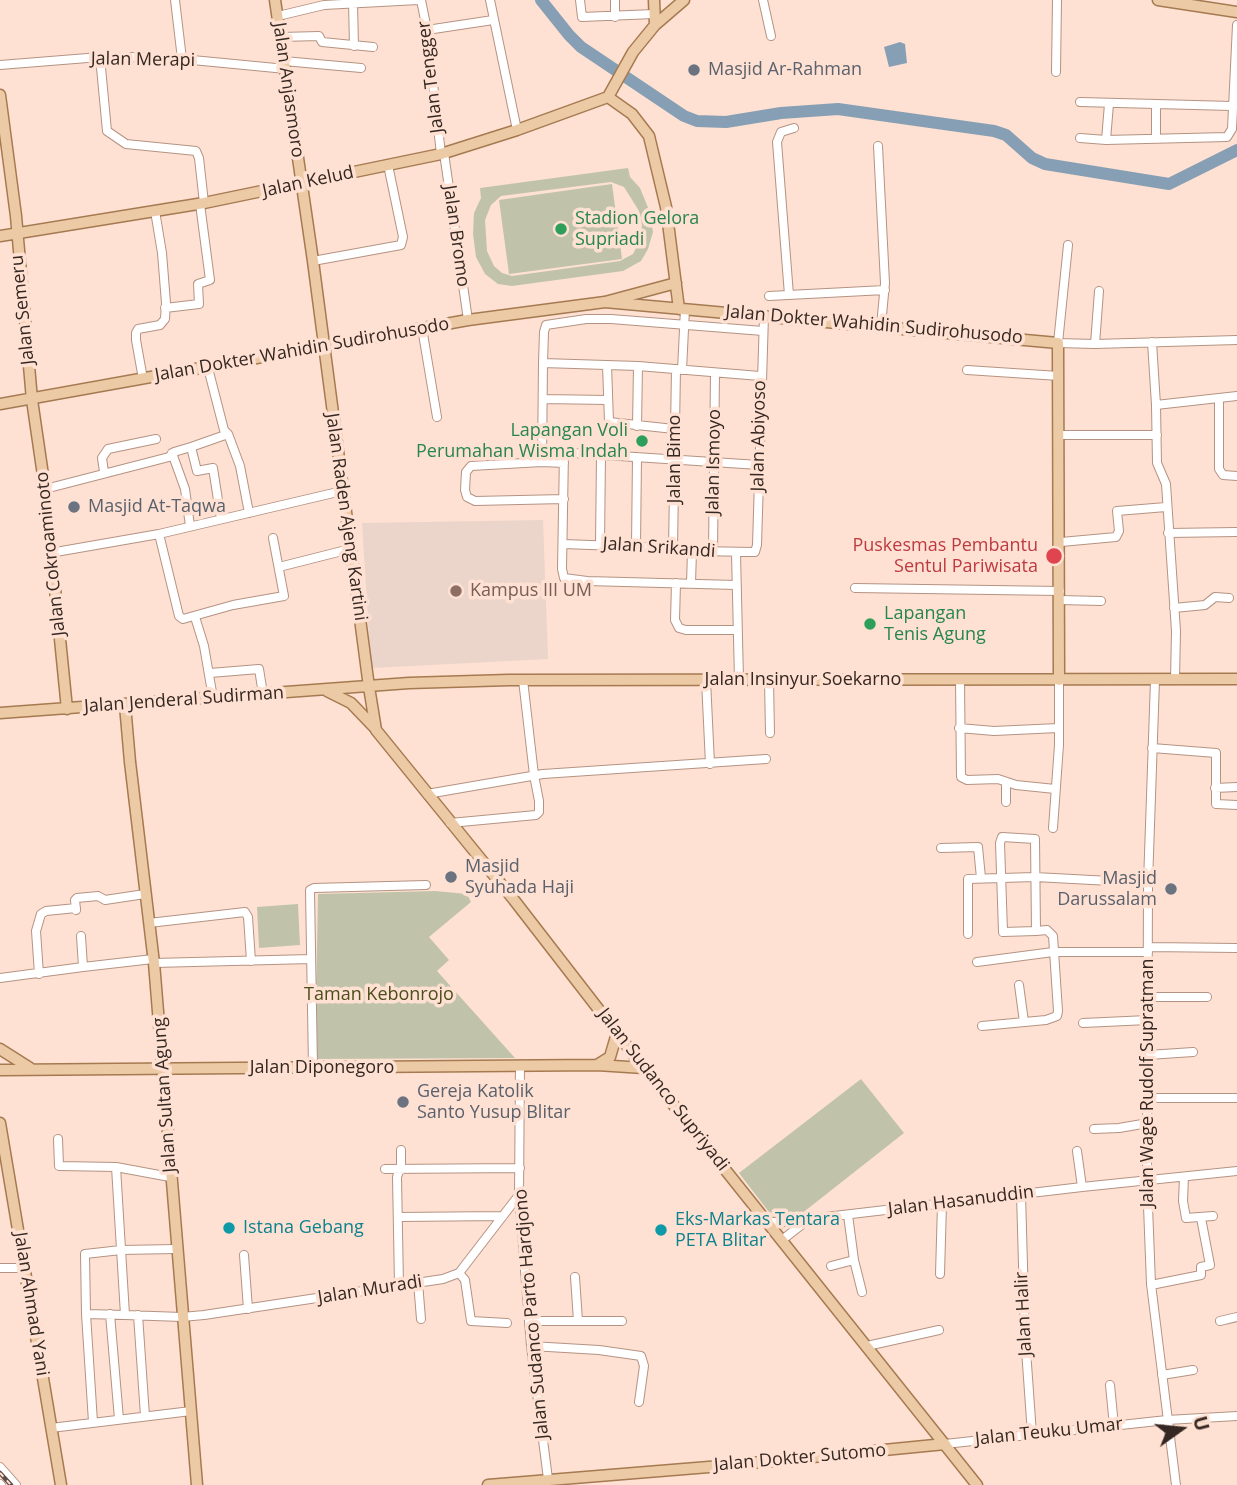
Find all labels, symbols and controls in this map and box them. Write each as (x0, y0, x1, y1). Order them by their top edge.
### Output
street label: Jalan Tengger (413, 20, 449, 134)
street label: Jalan Anjasmoro (268, 21, 308, 159)
street label: Jalan Merapi (91, 48, 195, 72)
place label: Masjid Ar-Rahman (708, 59, 862, 81)
marker: Masjid Ar-Rahman (686, 62, 702, 78)
street label: Jalan Kelud (260, 162, 356, 202)
street label: Jalan Bromo (438, 184, 474, 288)
place label: Stadion Gelora Supriadi (575, 208, 699, 250)
marker: Stadion Gelora Supriadi (553, 221, 569, 237)
street label: Jalan Semeru (6, 254, 40, 366)
street label: Jalan Dokter Wahidin Sudirohusodo (724, 301, 1024, 349)
street label: Jalan Dokter Wahidin Sudirohusodo (153, 313, 451, 387)
street label: Jalan Abiyoso (747, 380, 771, 492)
street label: Jalan Ismoyo (702, 409, 726, 515)
street label: Jalan Raden Ajeng Kartini (321, 412, 371, 622)
street label: Jalan Bimo (664, 415, 686, 503)
place label: Lapangan Voli Perumahan Wisma Indah (416, 420, 628, 462)
marker: Lapangan Voli Perumahan Wisma Indah (634, 433, 650, 449)
street label: Jalan Cokroaminoto (32, 471, 70, 637)
place label: Masjid At-Taqwa (88, 496, 226, 518)
marker: Masjid At-Taqwa (66, 499, 82, 515)
street label: Jalan Srikandi (602, 533, 716, 563)
place label: Puskesmas Pembantu Sentul Pariwisata (852, 535, 1038, 578)
marker: Puskesmas Pembantu Sentul Pariwisata (1044, 546, 1064, 566)
place label: Kampus III UM (470, 580, 592, 602)
marker: Kampus III UM (448, 583, 464, 599)
place label: Lapangan Tenis Agung (884, 603, 986, 646)
marker: Lapangan Tenis Agung (862, 616, 878, 632)
street label: Jalan Insinyur Soekarno (705, 669, 901, 691)
street label: Jalan Jenderal Sudirman (83, 682, 285, 718)
place label: Masjid Syuhada Haji (465, 856, 574, 898)
place label: Masjid Darussalam (1057, 868, 1157, 910)
marker: Masjid Syuhada Haji (443, 869, 459, 885)
marker: Masjid Darussalam (1163, 881, 1179, 897)
street label: Jalan Wage Rudolf Supratman (1137, 959, 1159, 1207)
park label: Taman Kebonrojo (304, 984, 454, 1006)
street label: Jalan Sudanco Supriyadi (593, 1004, 733, 1176)
street label: Jalan Sultan Agung (149, 1017, 181, 1173)
street label: Jalan Diponegoro (250, 1057, 394, 1079)
place label: Gereja Katolik Santo Yusup Blitar (417, 1081, 571, 1124)
marker: Gereja Katolik Santo Yusup Blitar (395, 1094, 411, 1110)
street label: Jalan Hasanuddin (887, 1181, 1035, 1221)
street label: Jalan Sudanco Parto Hardjono (510, 1188, 554, 1440)
place label: Eks-Markas Tentara PETA Blitar (675, 1209, 840, 1252)
place label: Istana Gebang (243, 1217, 364, 1239)
marker: Istana Gebang (221, 1220, 237, 1236)
marker: Eks-Markas Tentara PETA Blitar (653, 1222, 669, 1238)
street label: Jalan Ahmad Yani (9, 1230, 53, 1378)
street label: Jalan Muradi (316, 1271, 424, 1309)
street label: Jalan Halir (1011, 1271, 1037, 1357)
north arrow (1146, 1394, 1216, 1464)
street label: Jalan Teuku Umar (974, 1413, 1124, 1451)
text: U (1187, 1413, 1216, 1434)
street label: Jalan Dokter Sutomo (713, 1440, 887, 1476)

